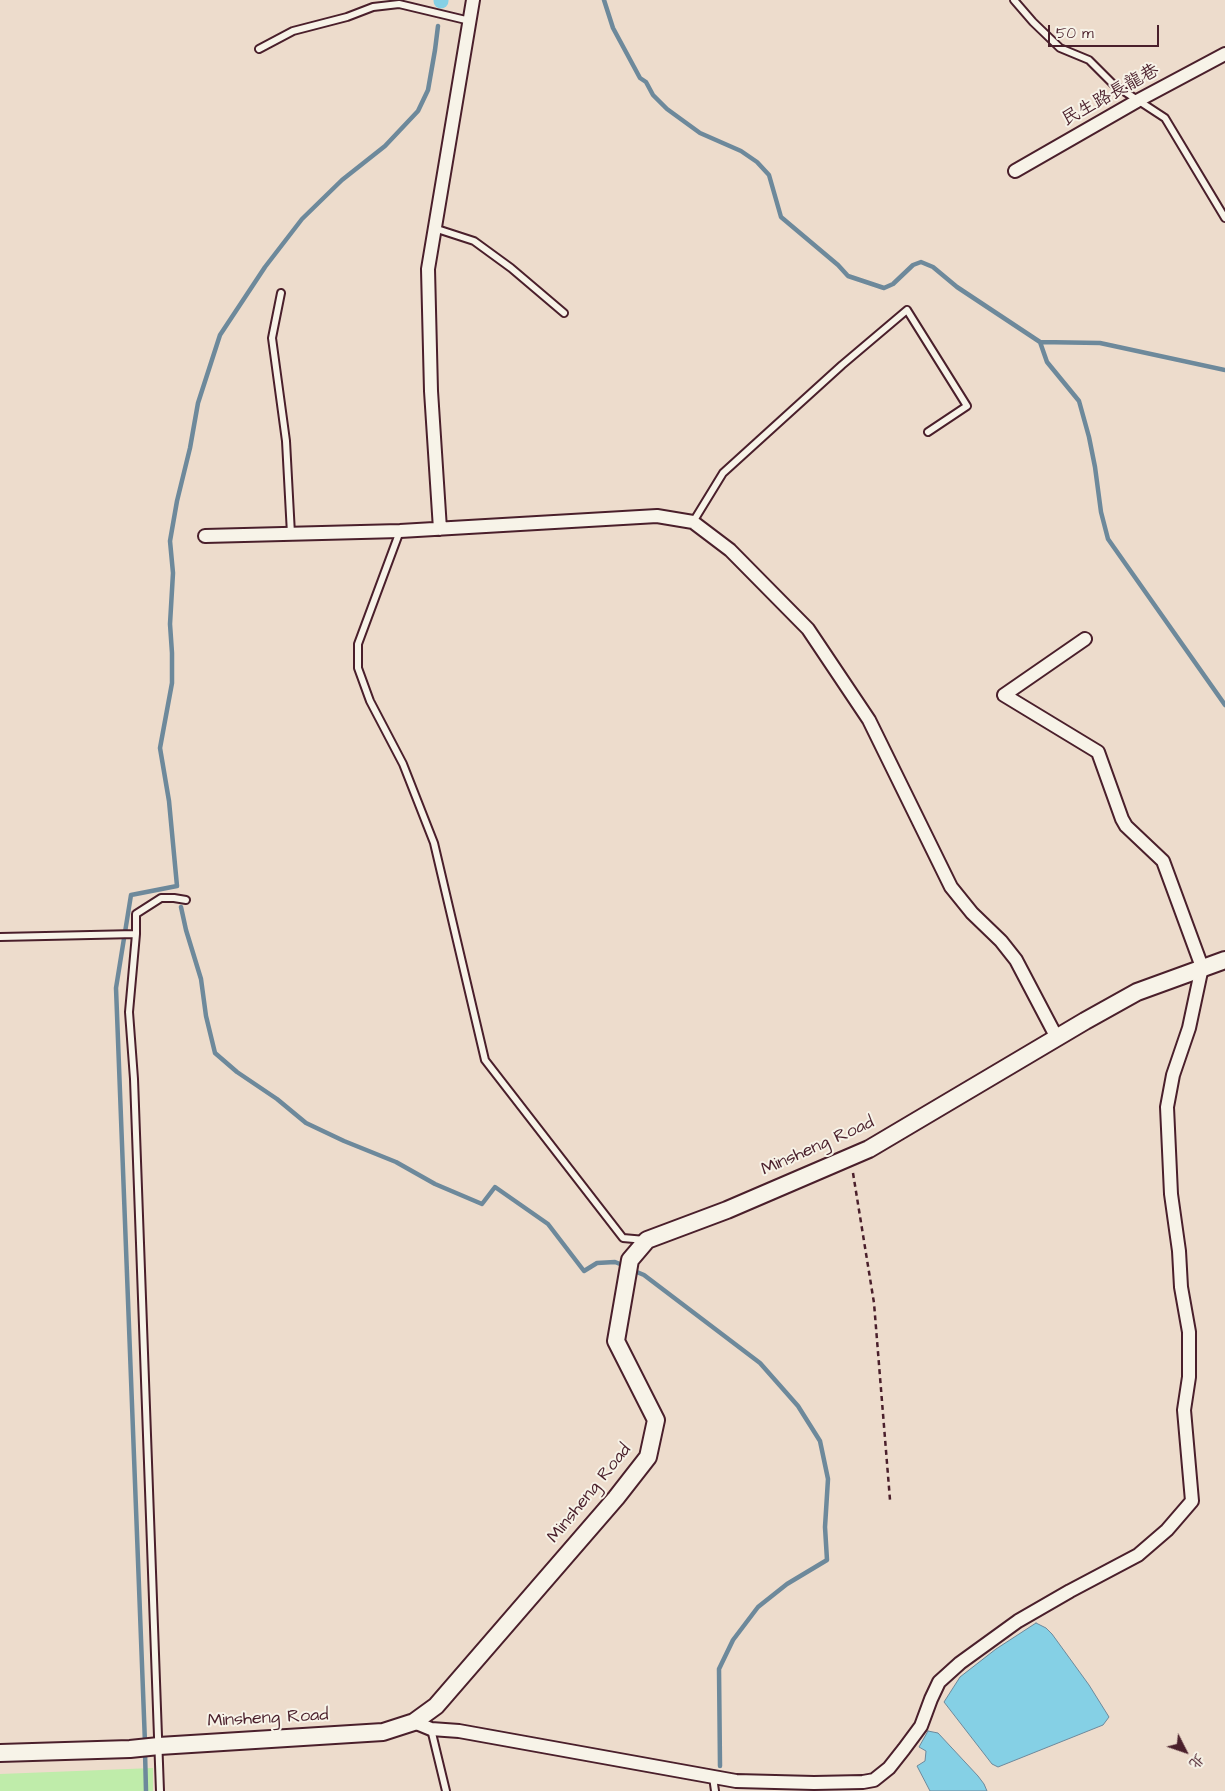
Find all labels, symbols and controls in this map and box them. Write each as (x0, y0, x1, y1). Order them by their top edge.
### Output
scale bar (1050, 15, 1161, 47)
text: 50 m (1056, 23, 1094, 44)
street label: 民生路長龍巷 (1059, 60, 1163, 132)
street label: Minsheng Road (758, 1112, 878, 1182)
street label: Minsheng Road (543, 1440, 637, 1548)
street label: Minsheng Road (207, 1705, 329, 1733)
north arrow (1160, 1726, 1210, 1776)
text: 北 (1184, 1749, 1208, 1773)

